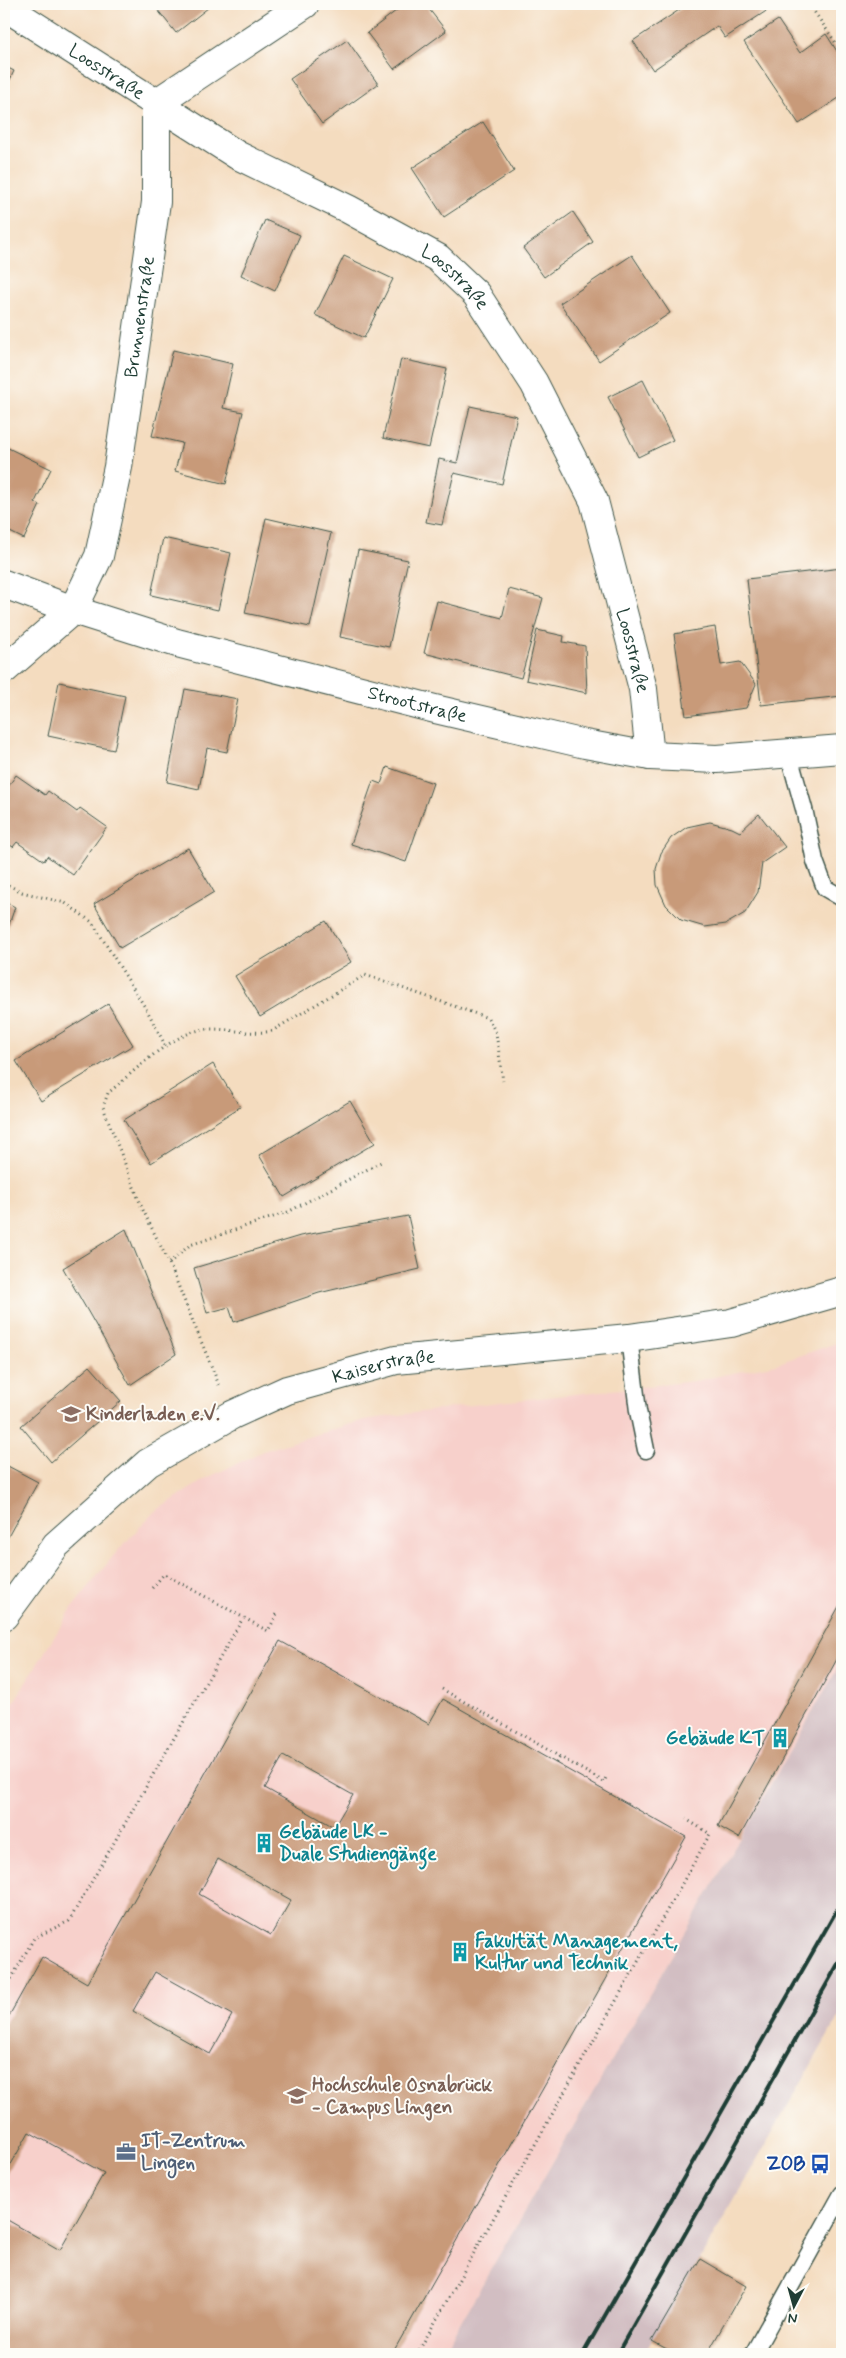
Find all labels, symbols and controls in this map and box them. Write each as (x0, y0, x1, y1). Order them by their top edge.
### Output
street label: Loosstraße (64, 38, 150, 106)
street label: Loosstraße (417, 239, 495, 315)
street label: Brunnenstraße (118, 254, 161, 379)
street label: Loosstraße (610, 606, 656, 695)
street label: Strootstraße (365, 680, 470, 729)
street label: Kaiserstraße (329, 1344, 436, 1390)
place label: Kinderladen e.V. (86, 1402, 220, 1427)
school or university icon: Kinderladen e.V. (60, 1403, 82, 1425)
place label: Gebäude KT (666, 1726, 765, 1751)
building icon: Gebäude KT (769, 1727, 791, 1749)
place label: Gebäude LK - Duale Studiengänge (279, 1820, 437, 1870)
building icon: Gebäude LK - Duale Studiengänge (253, 1832, 275, 1854)
place label: Fakultät Management, Kultur und Technik (475, 1929, 678, 1976)
building icon: Fakultät Management, Kultur und Technik (449, 1941, 471, 1963)
place label: Hochschule Osnabrück - Campus Lingen (312, 2073, 492, 2121)
school or university icon: Hochschule Osnabrück - Campus Lingen (286, 2085, 308, 2107)
place label: IT-Zentrum Lingen (141, 2129, 246, 2179)
office icon: IT-Zentrum Lingen (115, 2141, 137, 2163)
place label: ZOB (766, 2152, 805, 2177)
bus stop icon: ZOB (809, 2153, 831, 2175)
north arrow (768, 2280, 818, 2330)
text: N (787, 2308, 798, 2327)

